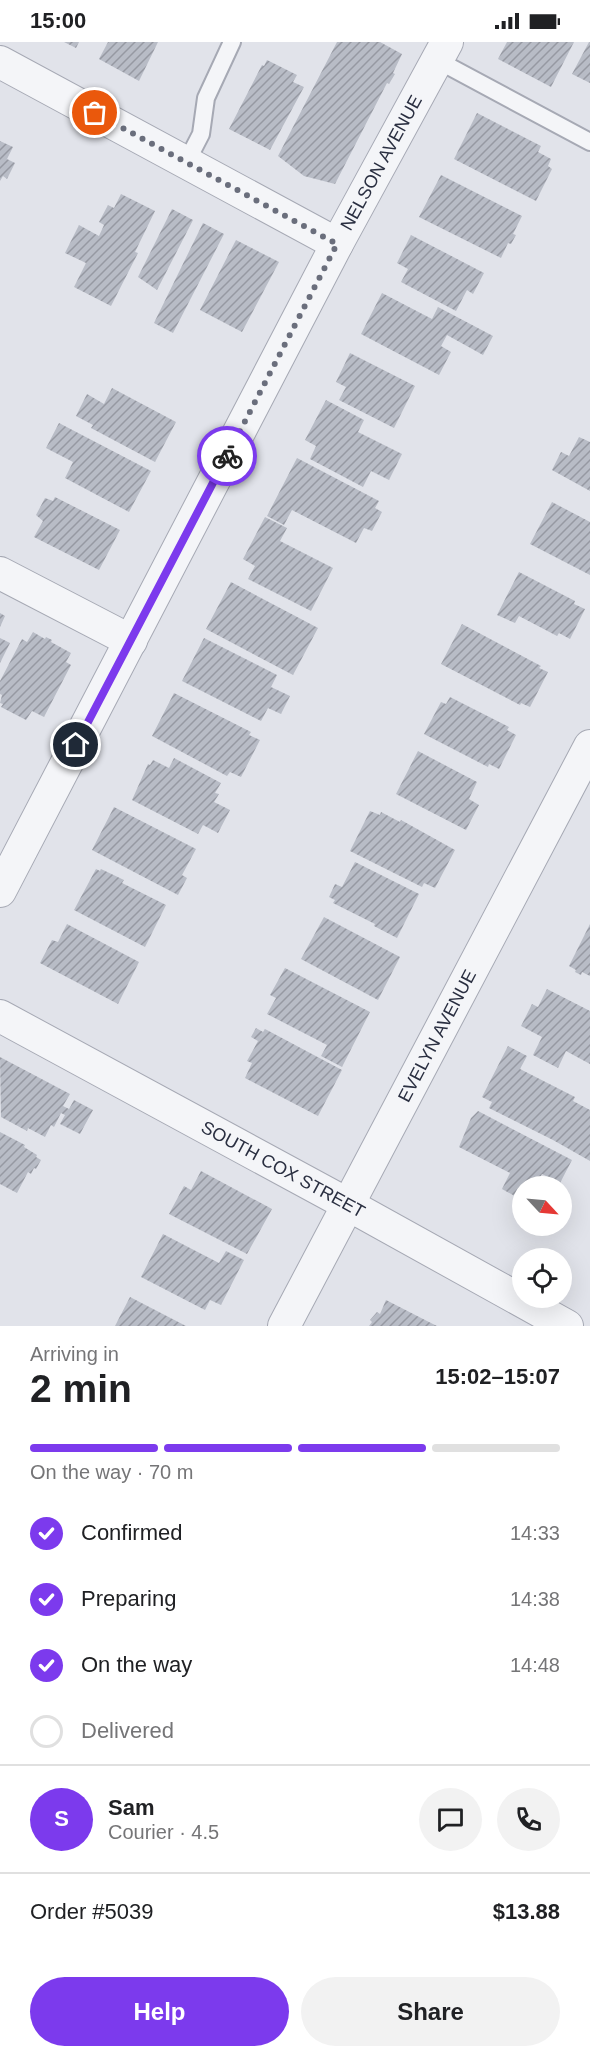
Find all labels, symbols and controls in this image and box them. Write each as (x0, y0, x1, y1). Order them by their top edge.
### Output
text: 15:00 (30, 8, 86, 33)
pin (69, 87, 120, 138)
street label: NELSON AVENUE (336, 92, 426, 234)
icon: bag (78, 96, 111, 129)
courier (197, 426, 257, 486)
icon: bike (211, 440, 244, 473)
pin (50, 719, 101, 770)
icon: home (59, 728, 92, 761)
street label: EVELYN AVENUE (394, 966, 480, 1105)
street label: SOUTH COX STREET (198, 1117, 368, 1222)
north arrow (512, 1176, 572, 1236)
map controls (512, 1176, 572, 1308)
button: locate (512, 1248, 572, 1308)
text: Arriving in (30, 1343, 119, 1365)
text: 15:02–15:07 (435, 1364, 560, 1389)
text: 2 min (30, 1367, 132, 1410)
text: On the way · 70 m (30, 1461, 193, 1483)
icon: check (30, 1517, 63, 1550)
text: Confirmed (81, 1520, 182, 1545)
text: 14:33 (510, 1522, 560, 1544)
icon: check (30, 1583, 63, 1616)
text: Preparing (81, 1586, 176, 1611)
text: 14:38 (510, 1588, 560, 1610)
icon: check (30, 1649, 63, 1682)
text: On the way (81, 1652, 192, 1677)
text: 14:48 (510, 1654, 560, 1676)
text: Delivered (81, 1718, 174, 1743)
button: chat (419, 1788, 482, 1851)
button: phone (497, 1788, 560, 1851)
text: Sam (108, 1795, 154, 1820)
text: S (54, 1806, 69, 1831)
text: Courier · 4.5 (108, 1821, 219, 1843)
text: Order #5039 (30, 1899, 154, 1924)
text: $13.88 (493, 1899, 560, 1924)
button: Help (30, 1977, 289, 2046)
button: Share (301, 1977, 560, 2046)

